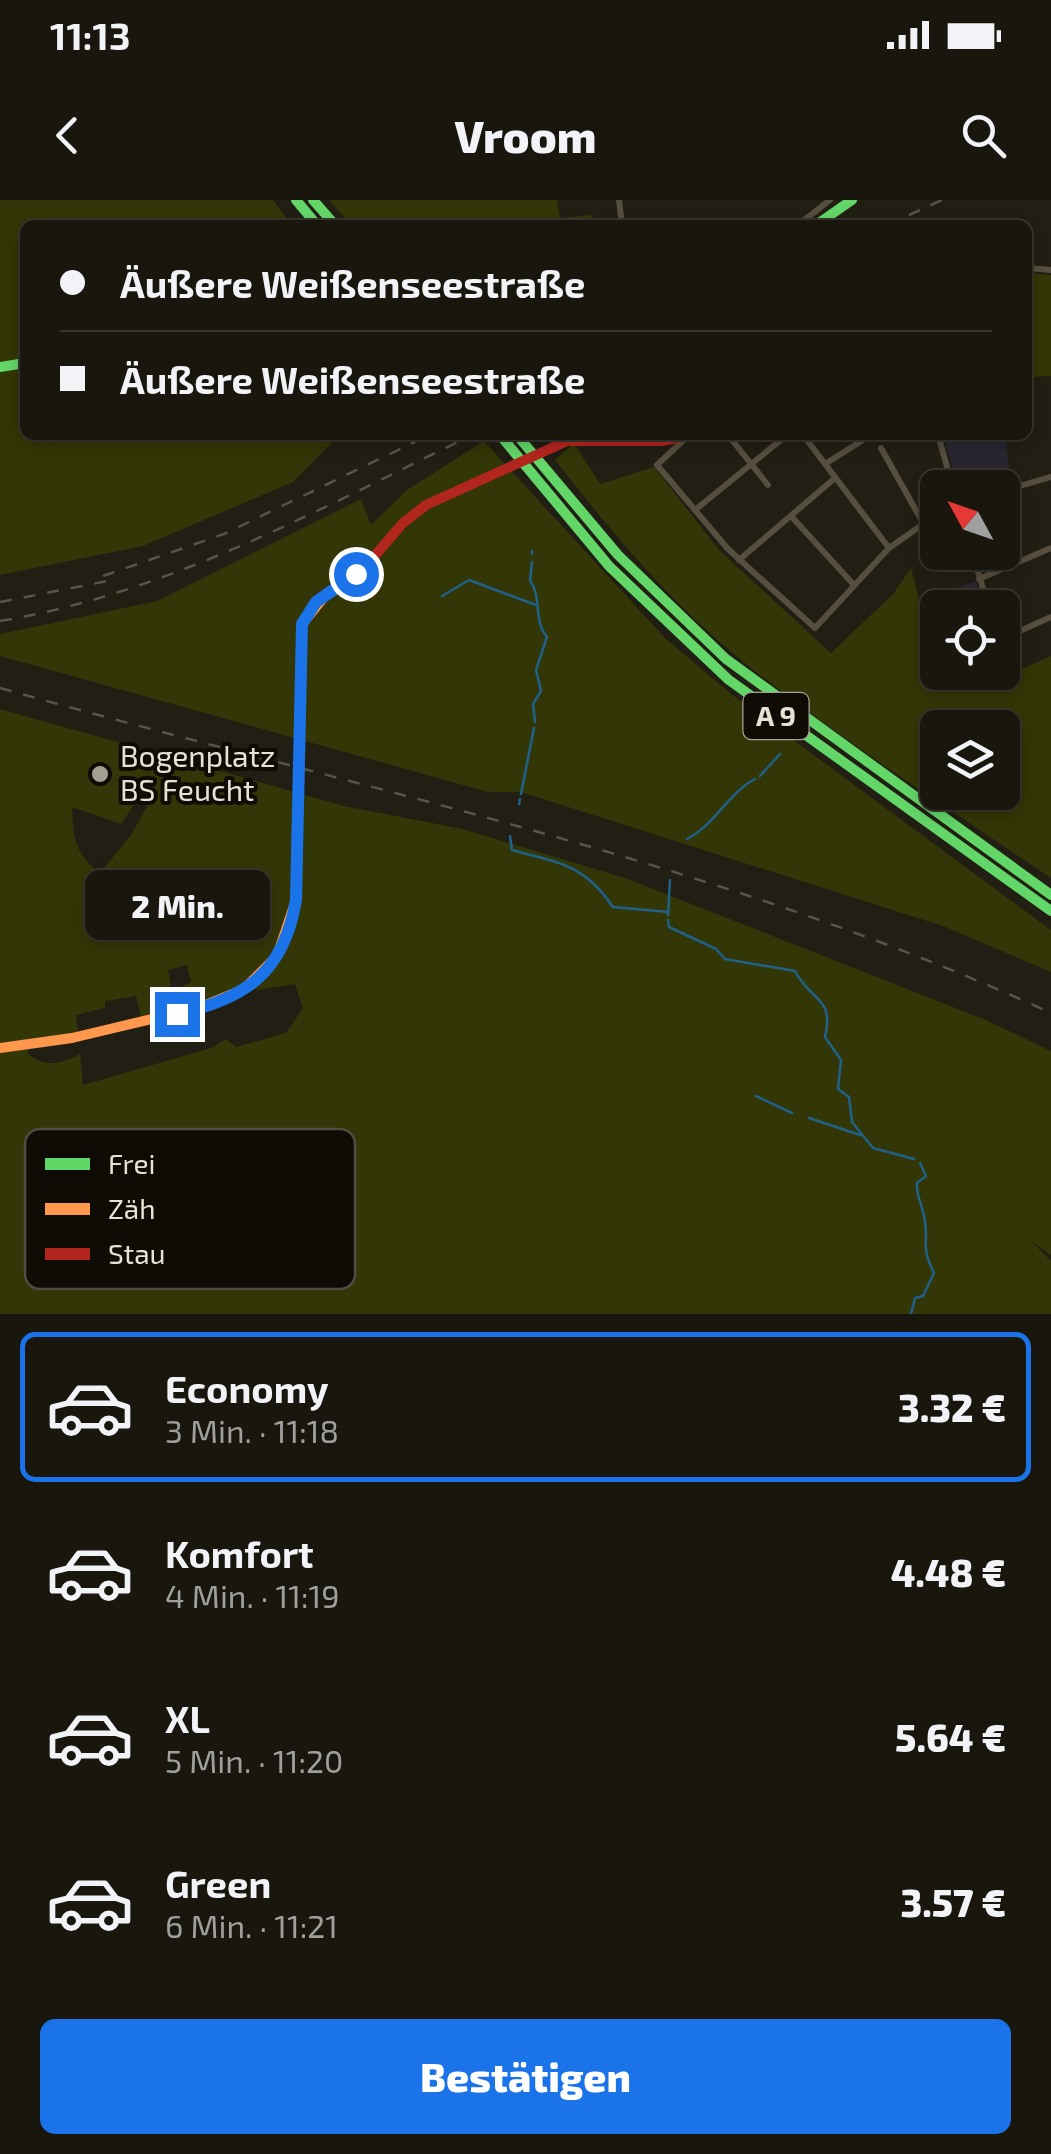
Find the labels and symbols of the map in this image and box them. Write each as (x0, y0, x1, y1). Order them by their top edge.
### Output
north arrow (920, 470, 1020, 570)
route start (334, 552, 379, 597)
road number: A 9 (744, 693, 808, 739)
place label: Bogenplatz BS Feucht (120, 737, 275, 807)
marker: Bogenplatz BS Feucht (89, 763, 111, 785)
callout: 2 Min. (84, 869, 270, 939)
route end (155, 992, 200, 1037)
legend (25, 1129, 355, 1289)
text: Frei (108, 1146, 155, 1180)
text: Zäh (108, 1191, 156, 1225)
text: Stau (108, 1236, 166, 1270)

